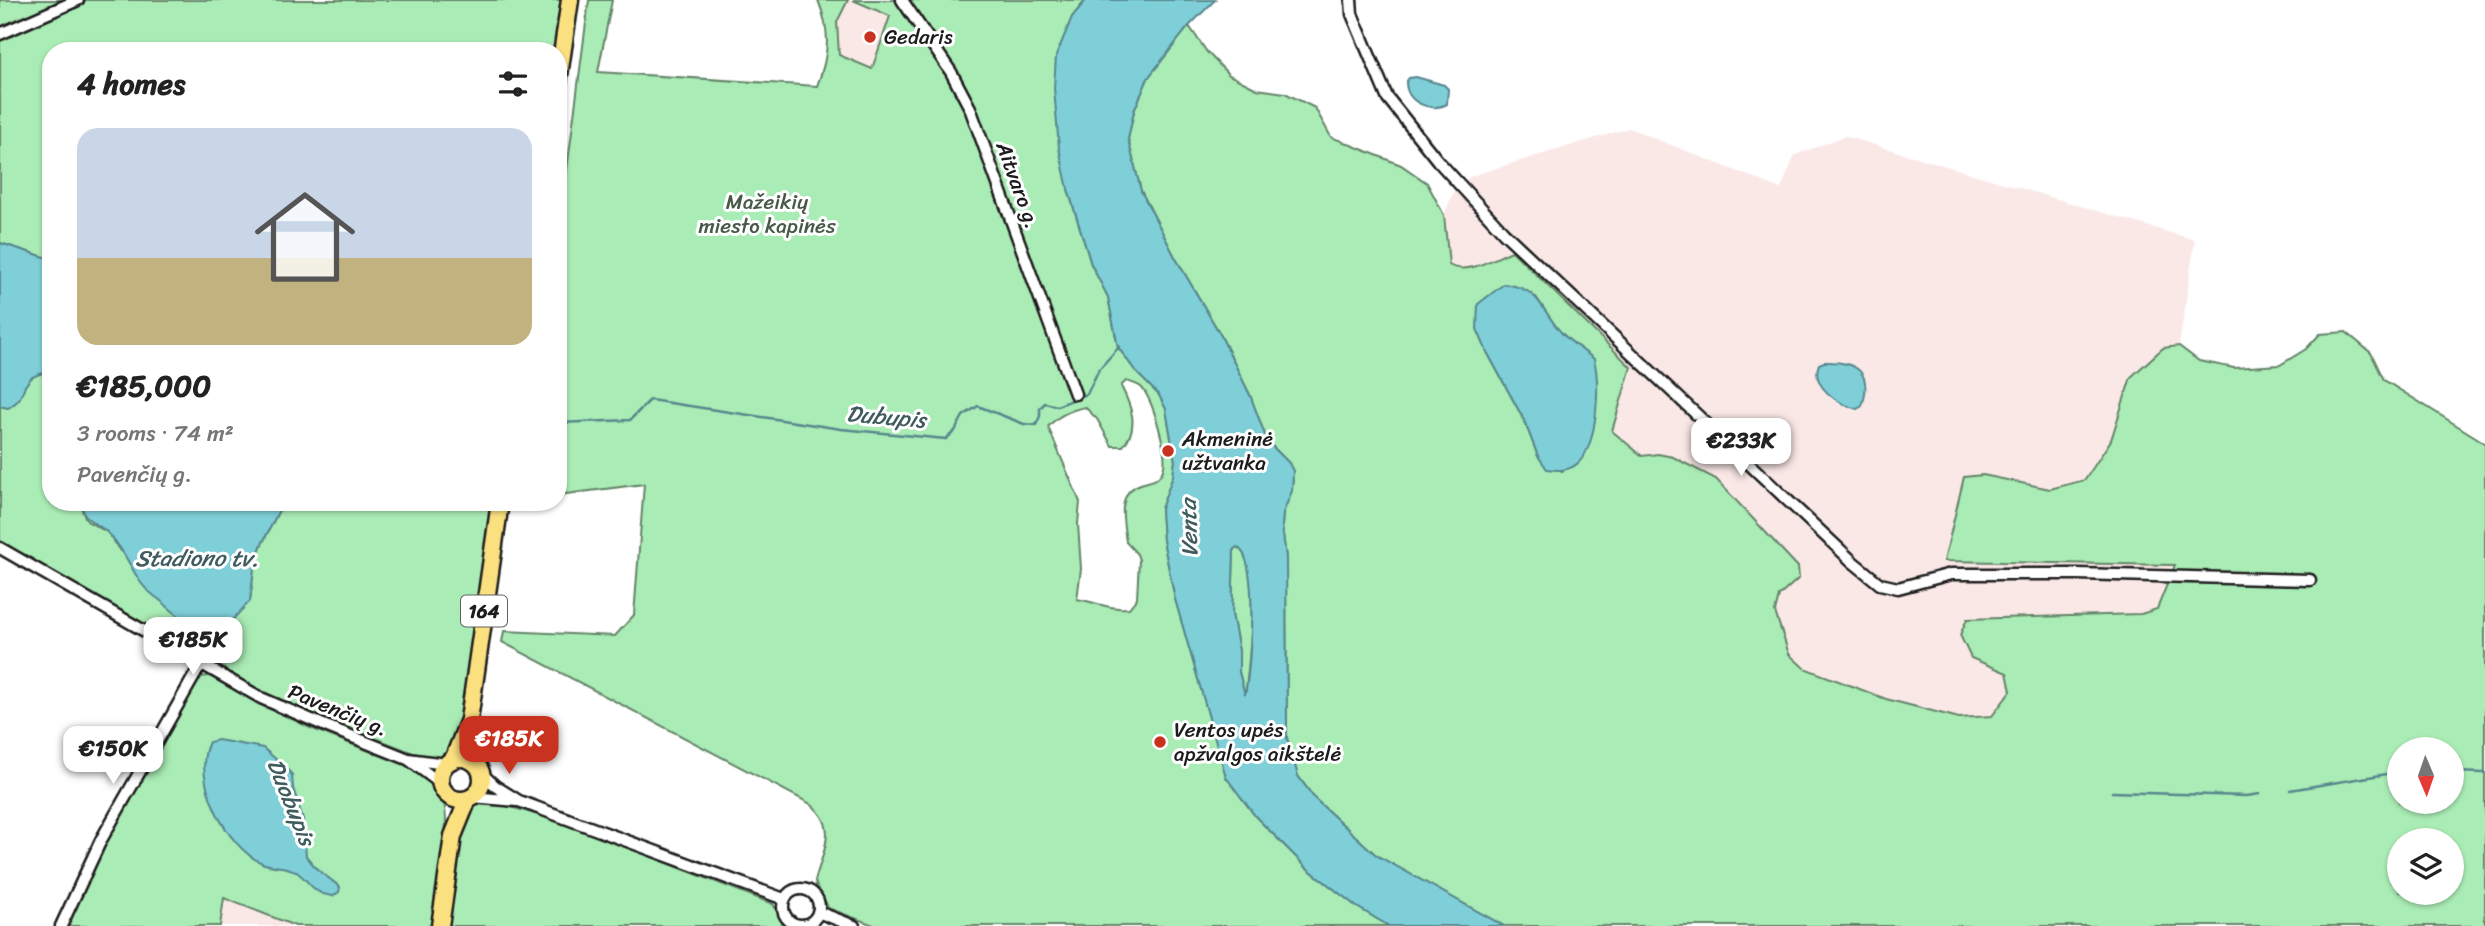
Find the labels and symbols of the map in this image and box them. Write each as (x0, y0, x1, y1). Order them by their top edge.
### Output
place label: Gedaris (884, 18, 953, 56)
marker: Gedaris (862, 29, 878, 45)
street label: Aitvaro g. (984, 135, 1051, 234)
park label: Mažeikių miesto kapinės (698, 183, 836, 245)
water label: Dubupis (845, 393, 930, 441)
pin: €233K (1692, 419, 1790, 478)
place label: Akmeninė užtvanka (1181, 420, 1273, 482)
marker: Akmeninė užtvanka (1160, 443, 1176, 459)
water label: Venta (1167, 495, 1210, 558)
water label: Stadiono tv. (135, 538, 259, 579)
road number: 164 (461, 596, 507, 626)
pin: €185K (144, 618, 242, 677)
street label: Pavenčių g. (282, 673, 394, 747)
place label: Ventos upės apžvalgos aikštelė (1174, 711, 1341, 773)
pin: €185K (460, 716, 558, 776)
pin: €150K (64, 726, 162, 786)
marker: Ventos upės apžvalgos aikštelė (1152, 734, 1168, 750)
north arrow (2387, 737, 2464, 814)
water label: Duobupis (255, 752, 328, 854)

